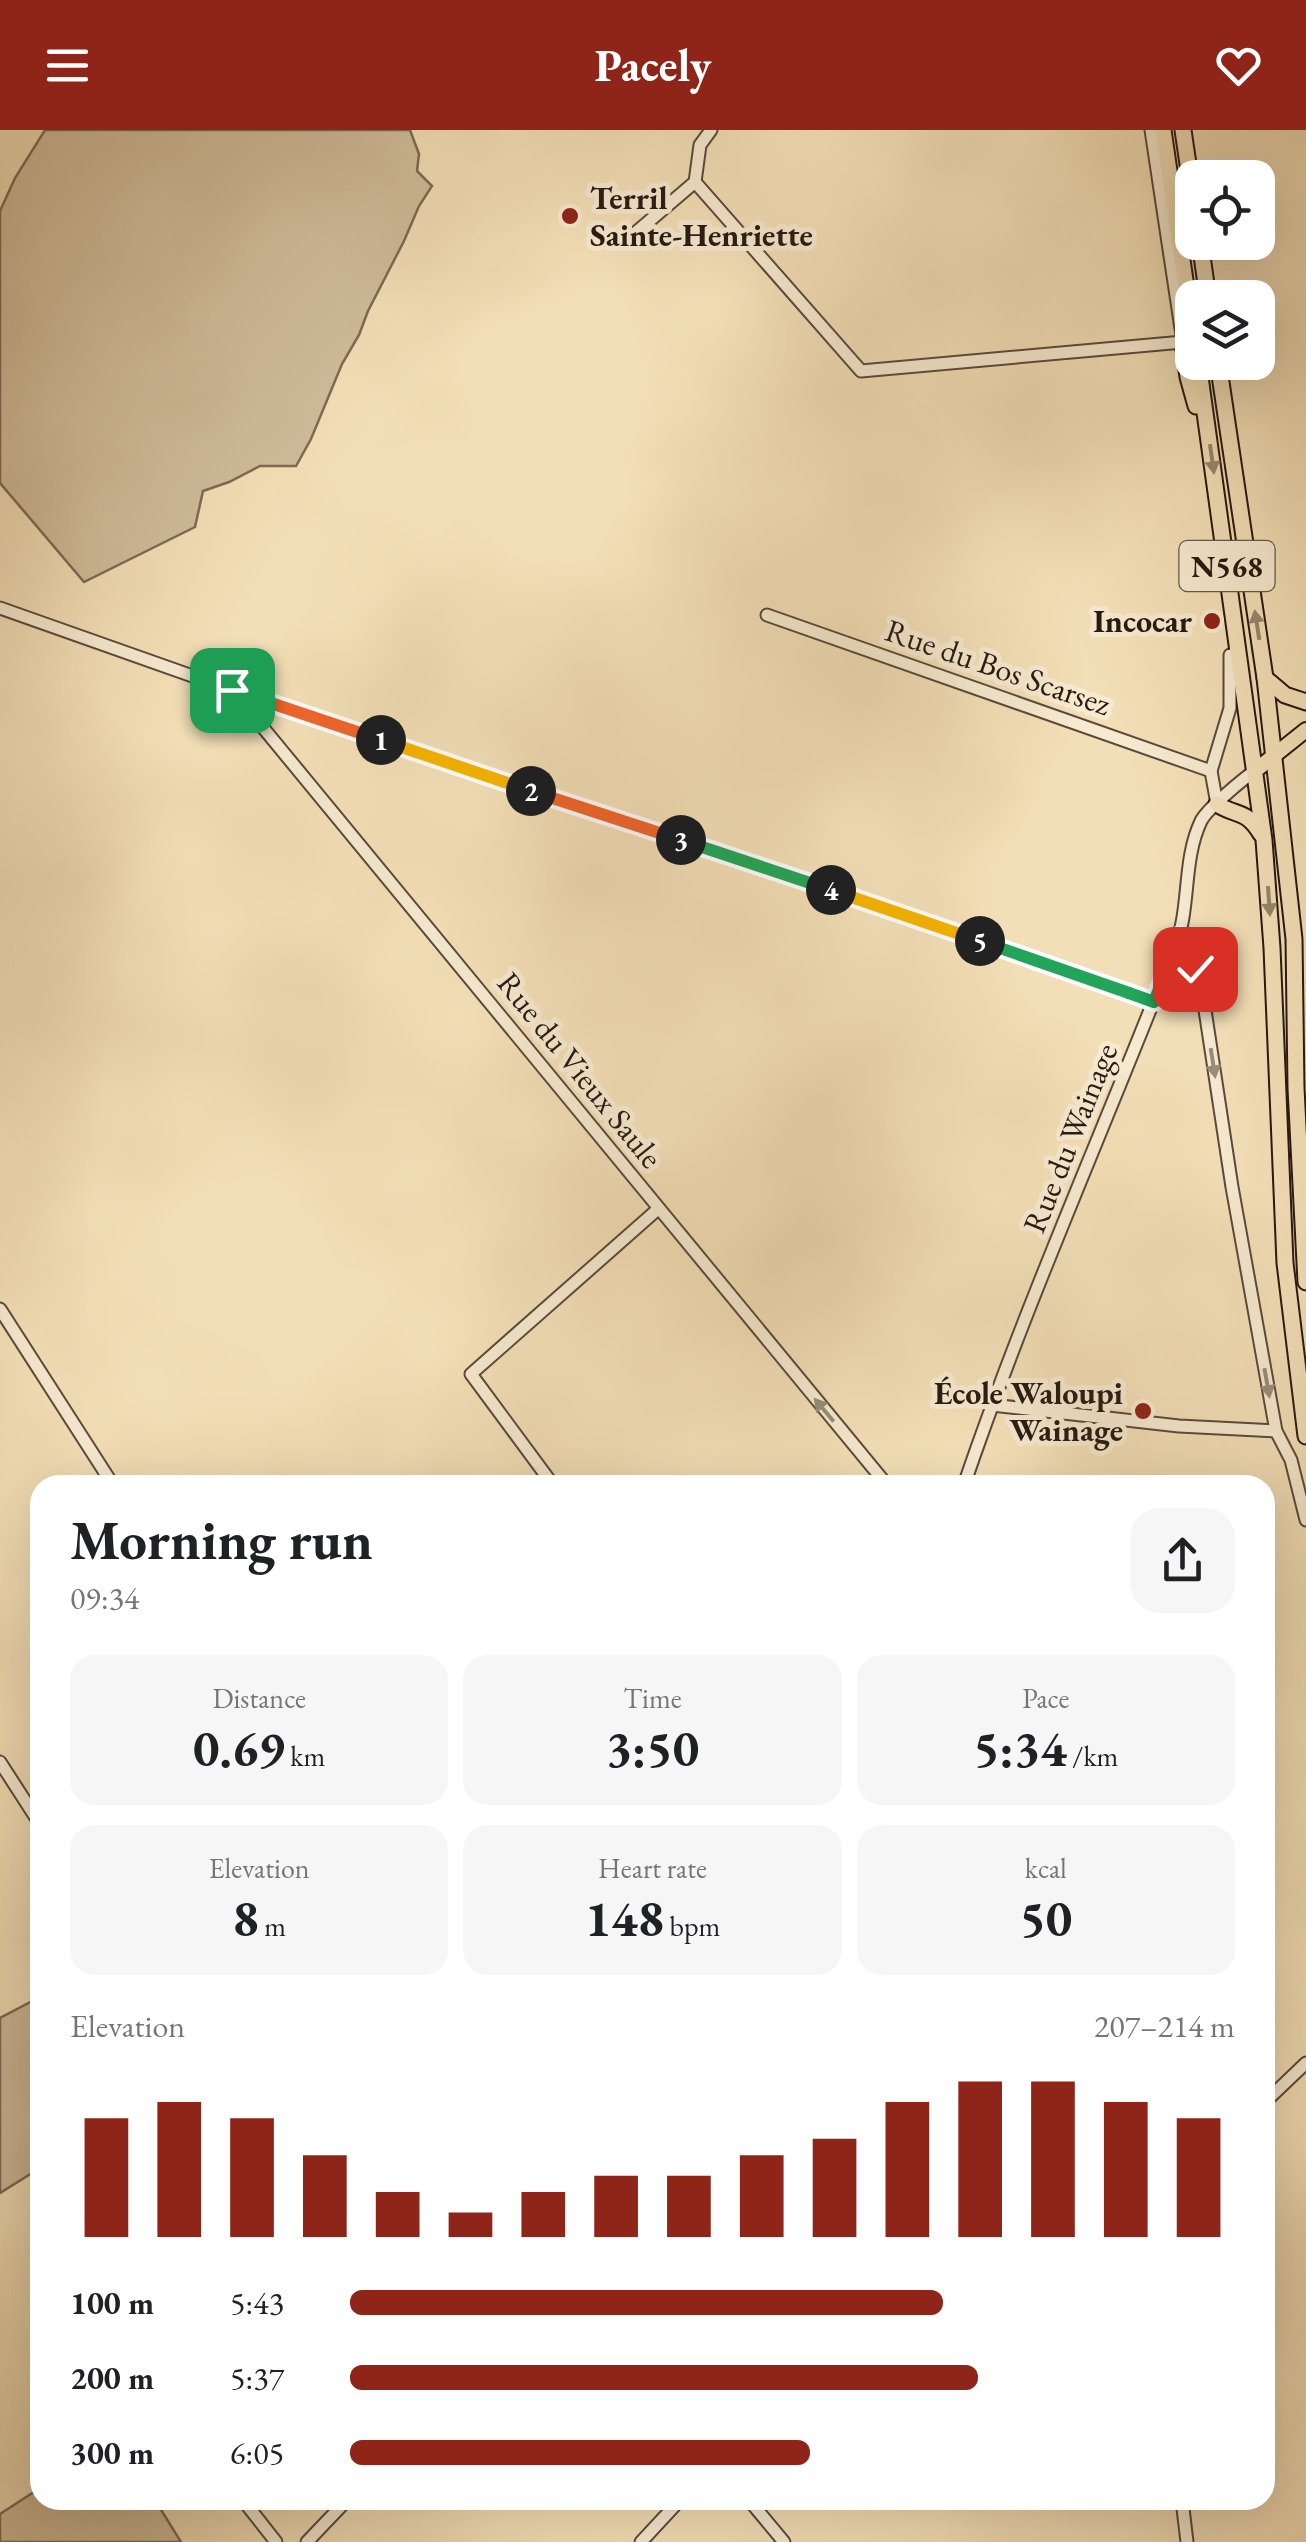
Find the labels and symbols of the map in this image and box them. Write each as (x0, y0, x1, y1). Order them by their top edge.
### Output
place label: Terril Sainte-Henriette (590, 177, 813, 256)
marker: Terril Sainte-Henriette (559, 205, 581, 227)
one-way arrow (1204, 444, 1220, 475)
road number: N568 (1180, 541, 1274, 591)
place label: Incocar (1093, 600, 1193, 642)
one-way arrow (1249, 608, 1265, 640)
street label: Rue du Bos Scarsez (880, 609, 1116, 725)
marker: Incocar (1201, 610, 1223, 632)
pin (190, 648, 275, 733)
pin: 1 (356, 715, 406, 765)
pin: 2 (506, 766, 556, 816)
pin: 3 (656, 815, 706, 865)
pin: 4 (806, 865, 856, 915)
one-way arrow (1261, 886, 1277, 918)
pin: 5 (955, 916, 1005, 966)
pin (1153, 927, 1238, 1012)
street label: Rue du Vieux Saule (488, 963, 672, 1177)
street label: Rue du Wainage (1013, 1037, 1127, 1239)
one-way arrow (1206, 1047, 1221, 1079)
one-way arrow (1260, 1368, 1275, 1399)
place label: École Waloupi Wainage (934, 1372, 1124, 1451)
one-way arrow (814, 1397, 835, 1422)
marker: École Waloupi Wainage (1132, 1400, 1154, 1422)

